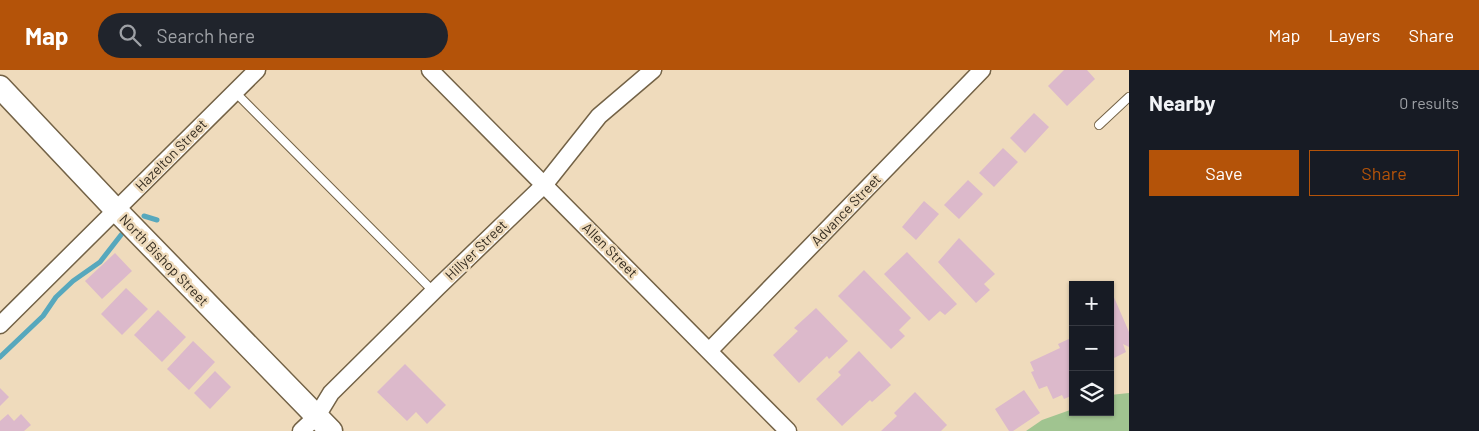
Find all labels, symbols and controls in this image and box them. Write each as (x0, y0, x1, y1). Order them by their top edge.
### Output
search box (98, 13, 448, 58)
text: Map (25, 21, 68, 50)
icon: search (116, 21, 144, 49)
text: Search here (156, 24, 255, 47)
text: Map (1268, 24, 1300, 46)
text: Layers (1328, 24, 1381, 46)
text: Share (1409, 24, 1454, 46)
text: Nearby (1149, 90, 1215, 115)
text: 0 results (1399, 93, 1459, 112)
street label: Hazelton Street (131, 115, 210, 194)
button: Save (1149, 150, 1299, 196)
button: Share (1309, 150, 1459, 196)
street label: Advance Street (807, 170, 884, 249)
street label: North Bishop Street (116, 210, 212, 309)
street label: Hillyer Street (441, 216, 510, 283)
street label: Allen Street (579, 219, 641, 281)
map controls (1069, 281, 1114, 416)
button: + (1069, 281, 1114, 326)
button: − (1069, 326, 1114, 371)
button: layers (1069, 371, 1114, 416)

